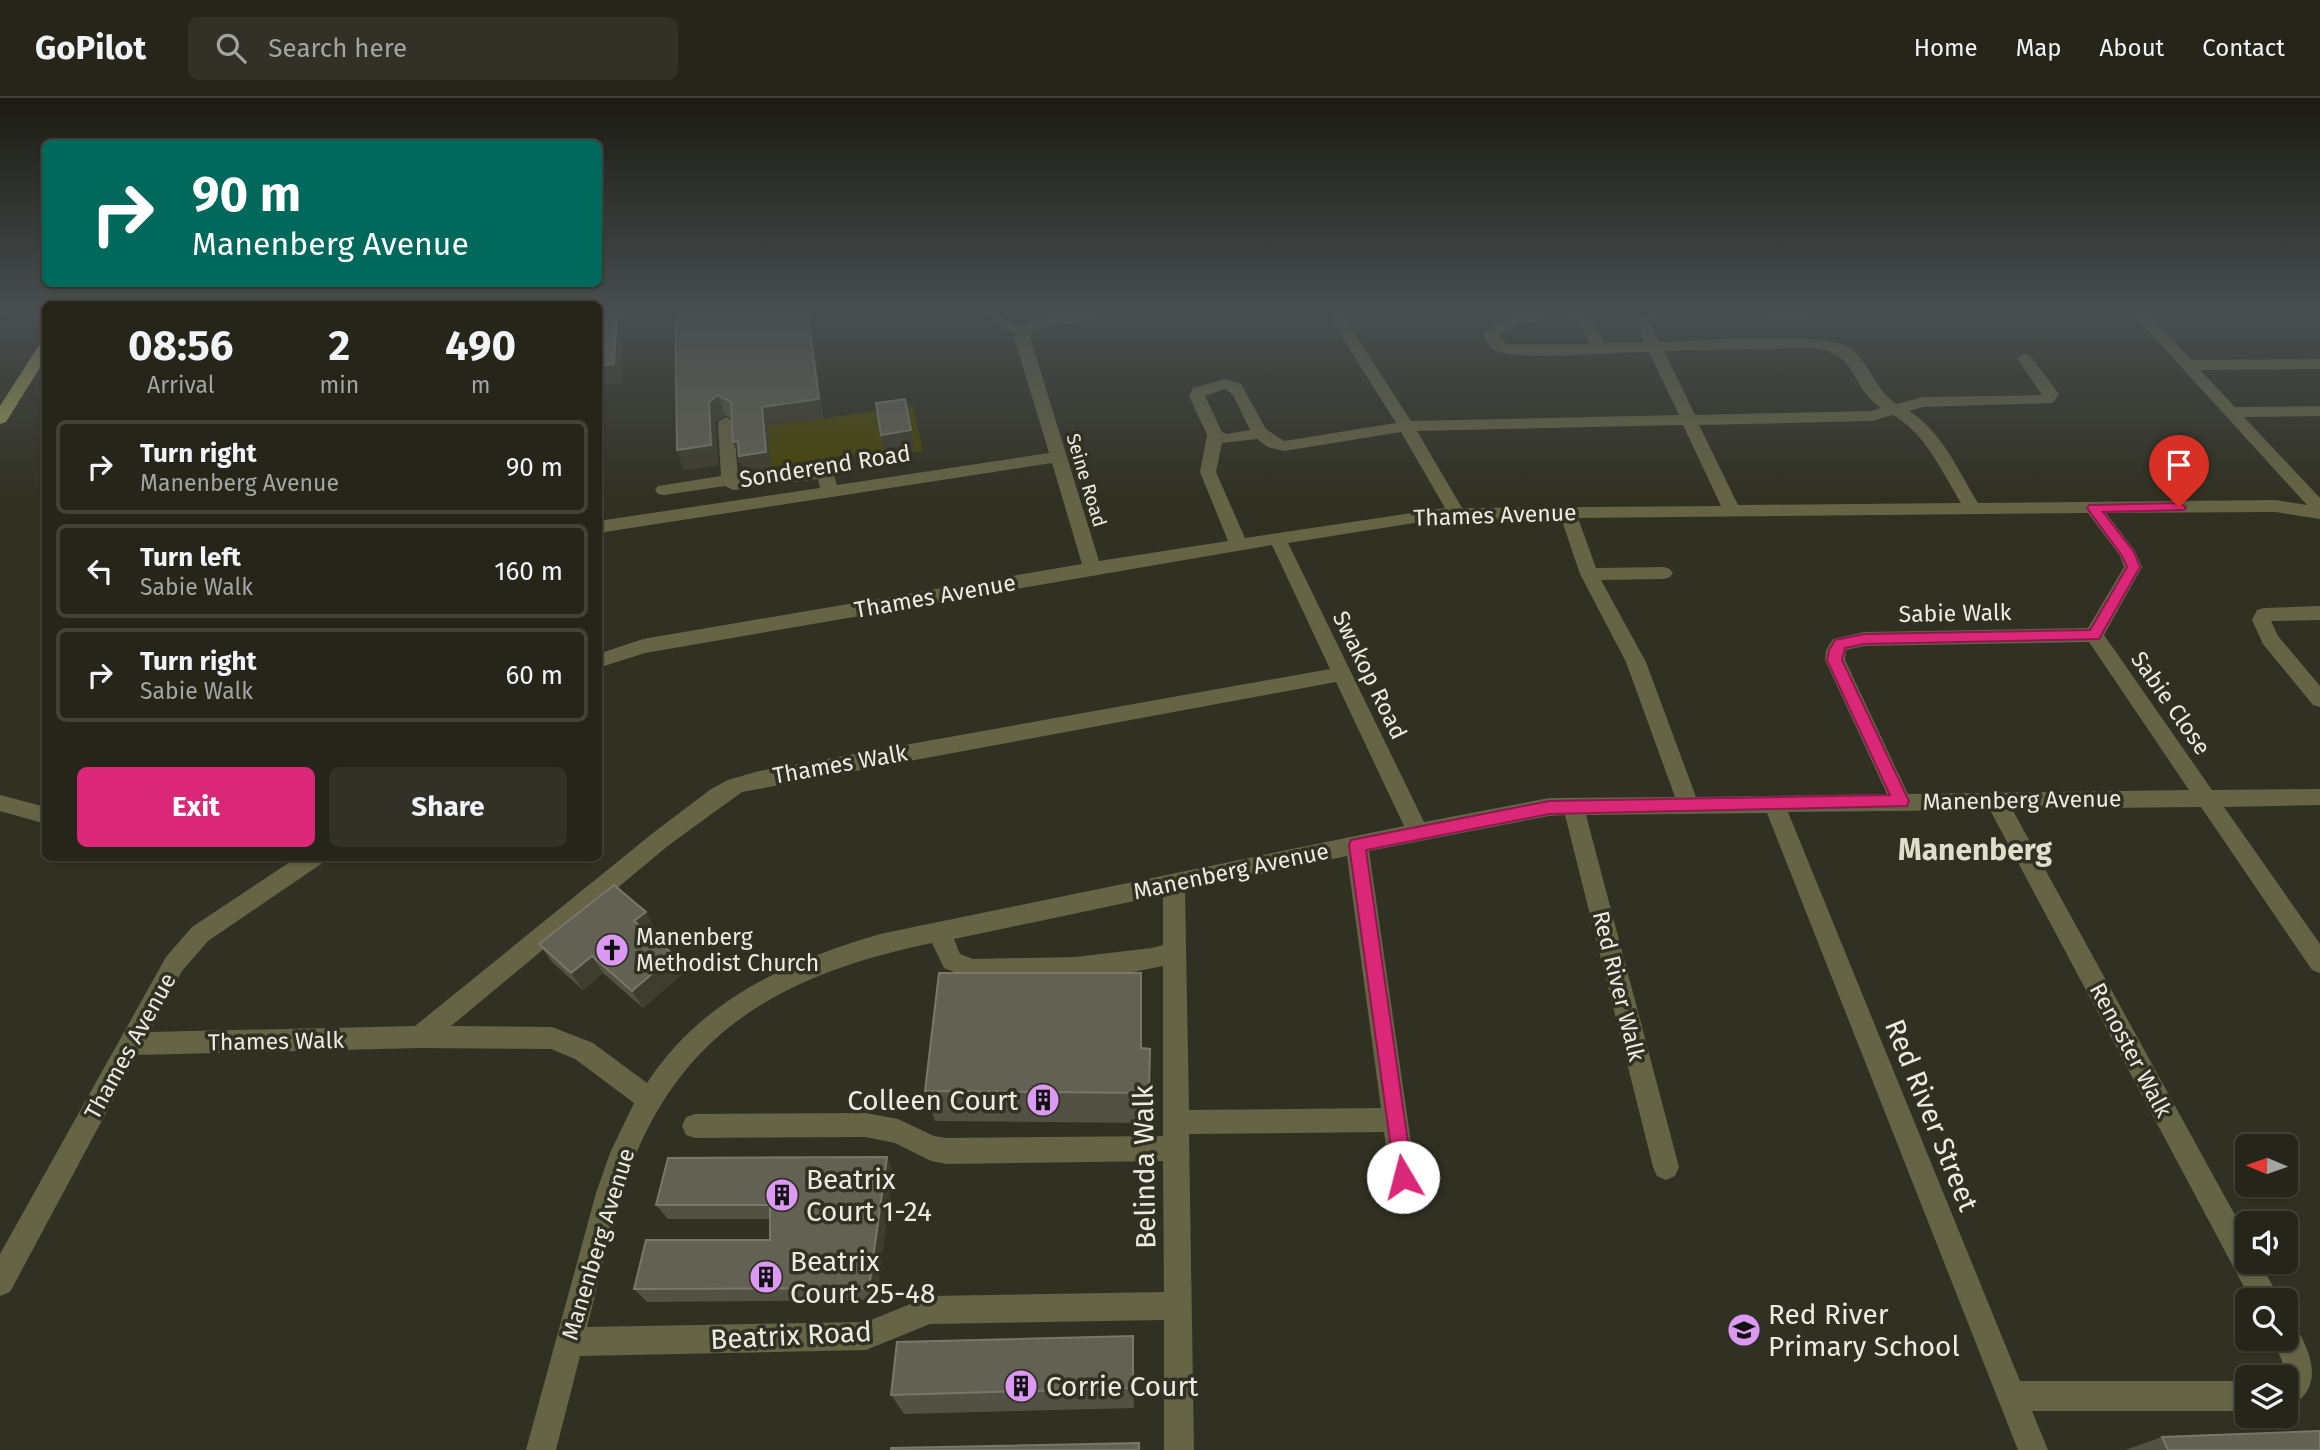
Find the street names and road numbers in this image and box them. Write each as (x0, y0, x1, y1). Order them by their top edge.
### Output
street label: Seine Road (1061, 431, 1112, 530)
street label: Sonderend Road (737, 439, 913, 493)
street label: Thames Avenue (1413, 498, 1577, 532)
street label: Thames Avenue (852, 568, 1018, 624)
street label: Sabie Walk (1898, 598, 2012, 628)
street label: Swakop Road (1327, 606, 1413, 744)
street label: Sabie Close (2125, 646, 2217, 760)
street label: Thames Walk (771, 738, 910, 790)
street label: Manenberg Avenue (1922, 784, 2122, 816)
street label: Manenberg Avenue (1131, 837, 1331, 905)
street label: Red River Walk (1587, 908, 1651, 1064)
street label: Thames Avenue (78, 968, 182, 1124)
street label: Renoster Walk (2084, 978, 2178, 1122)
street label: Red River Street (1878, 1014, 1985, 1217)
street label: Thames Walk (208, 1026, 344, 1056)
street label: Belinda Walk (1127, 1084, 1162, 1249)
street label: Manenberg Avenue (556, 1145, 640, 1343)
street label: Beatrix Road (709, 1315, 873, 1356)

